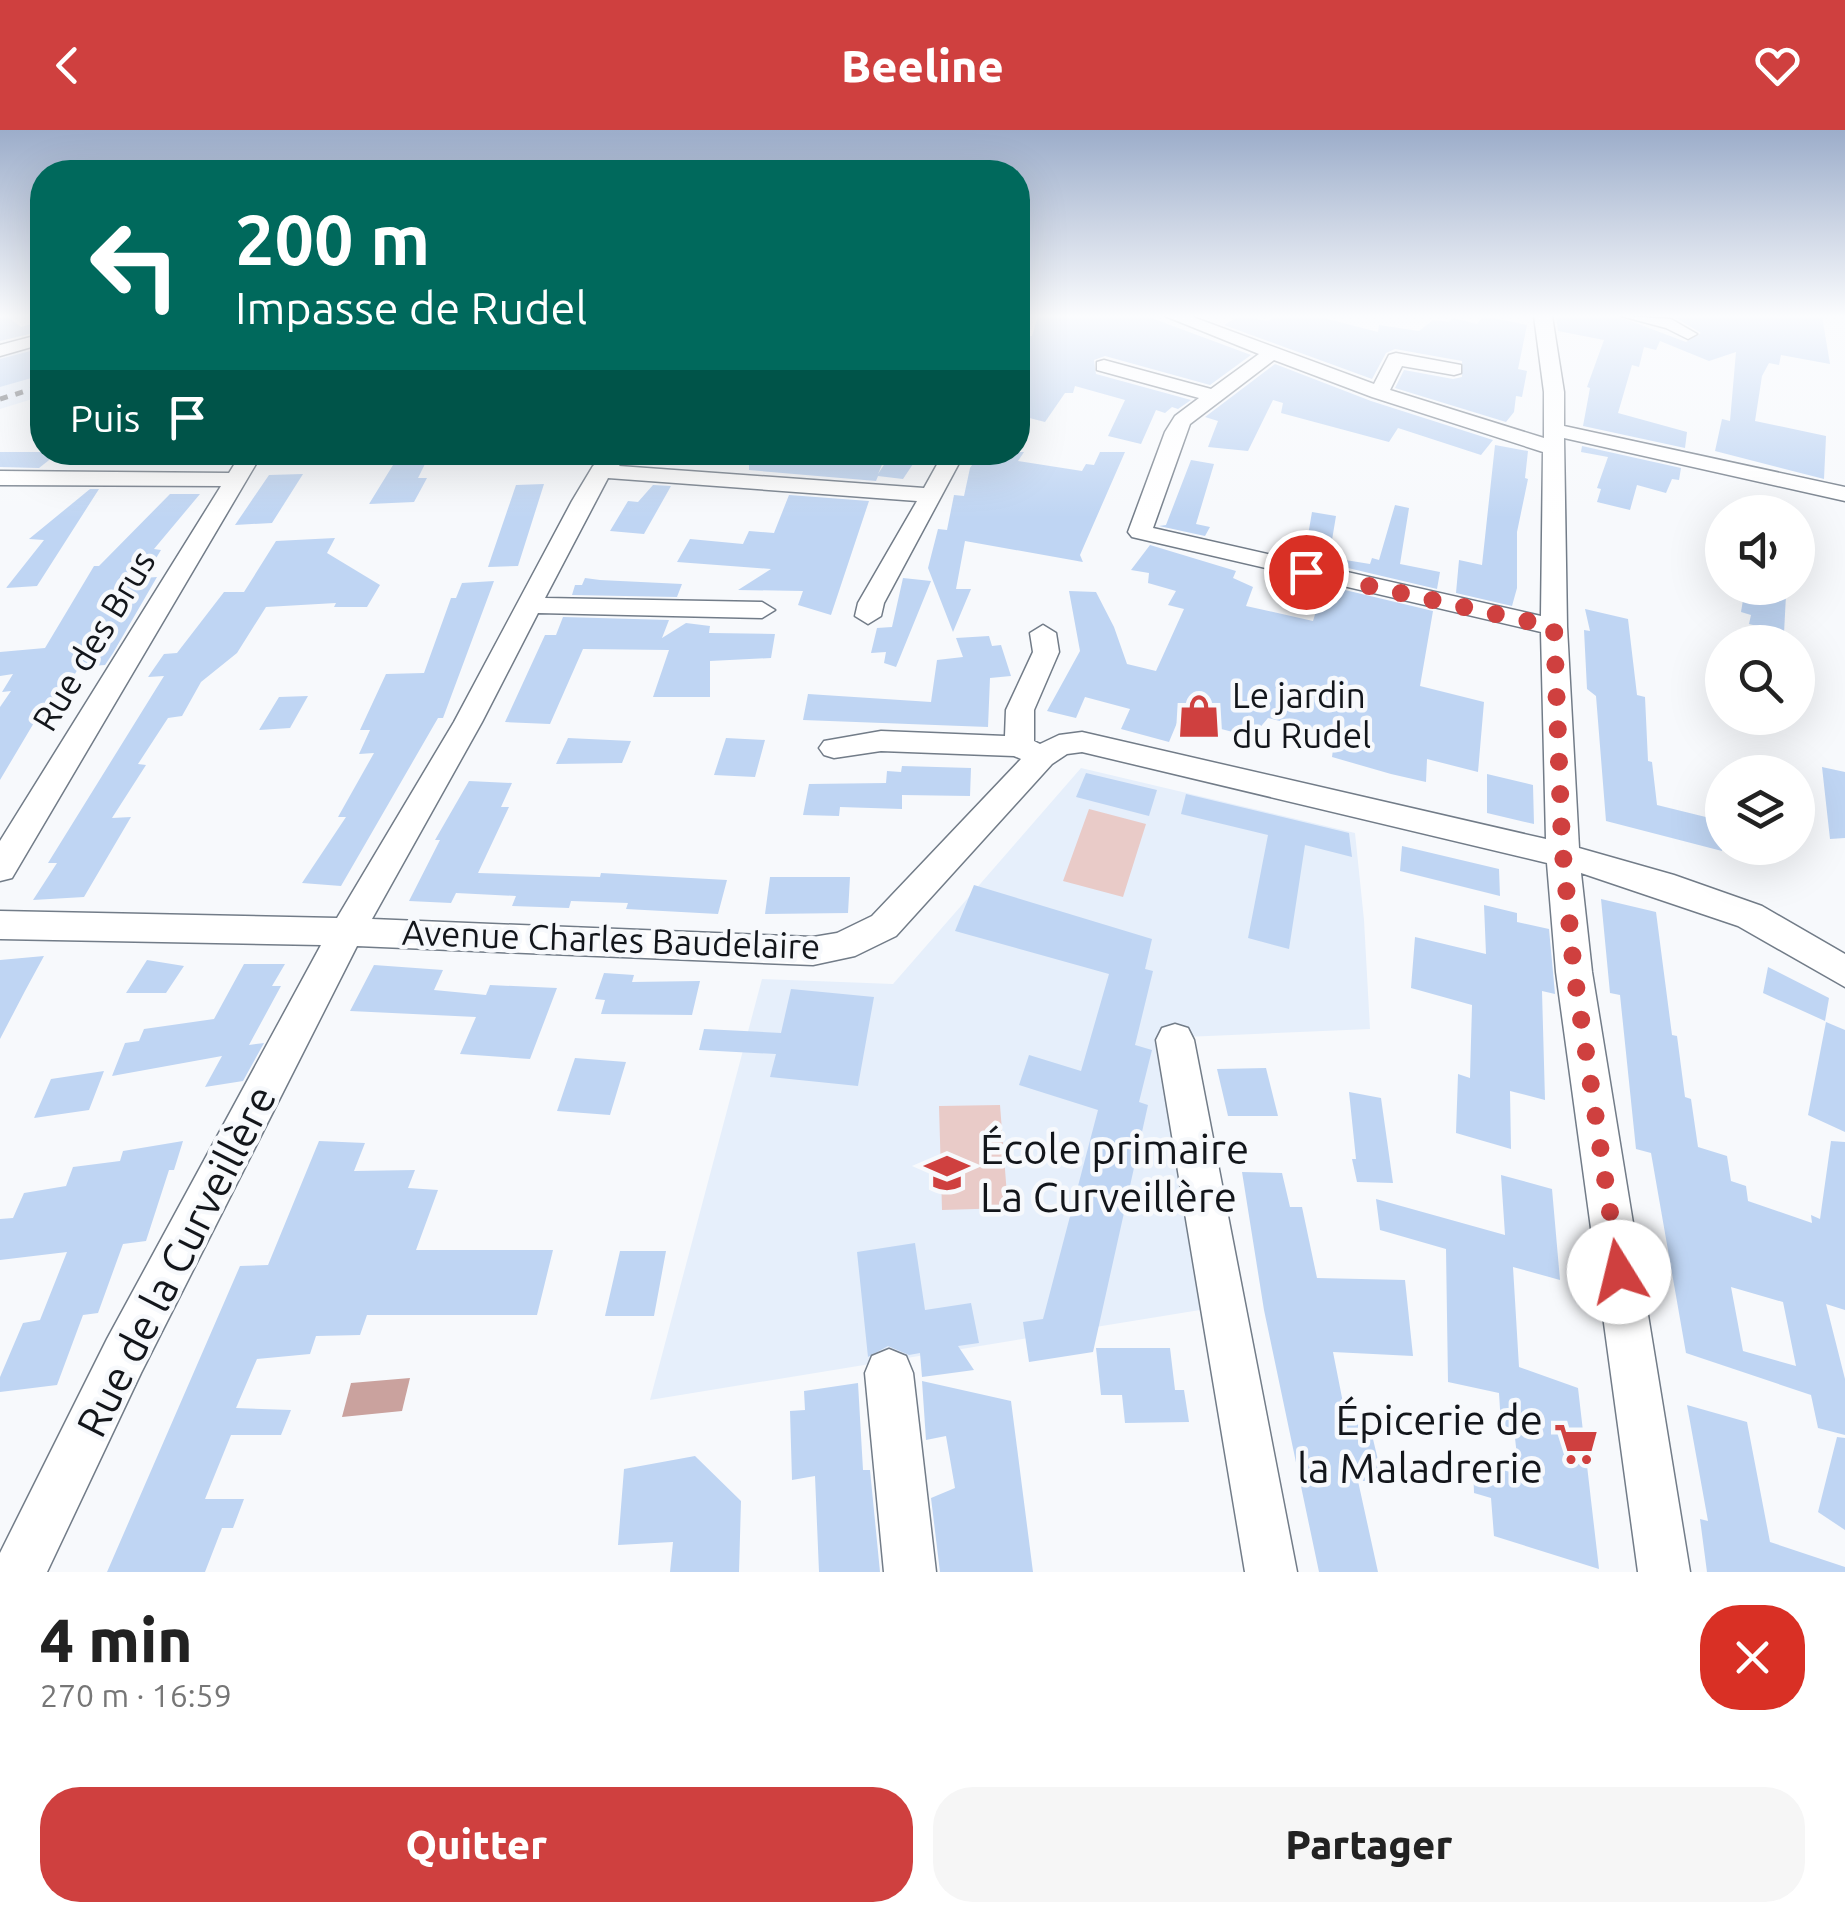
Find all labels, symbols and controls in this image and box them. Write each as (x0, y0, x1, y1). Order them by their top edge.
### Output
icon: back (40, 38, 95, 93)
icon: heart (1750, 38, 1805, 93)
text: Beeline (841, 40, 1004, 91)
icon: left (70, 200, 200, 330)
text: 200 m (235, 200, 430, 278)
text: Impasse de Rudel (235, 282, 587, 333)
icon: arrive (160, 390, 215, 445)
text: Puis (70, 397, 140, 439)
map controls (1705, 495, 1815, 865)
button: sound (1705, 495, 1815, 605)
pin (1264, 530, 1349, 615)
street label: Rue des Brus (24, 543, 163, 738)
icon: arrive (1279, 545, 1334, 600)
button: search (1705, 625, 1815, 735)
place label: Le jardin du Rudel (1232, 675, 1371, 755)
shop icon: Le jardin du Rudel (1175, 692, 1223, 740)
button: layers (1705, 755, 1815, 865)
street label: Avenue Charles Baudelaire (401, 912, 821, 966)
street label: Rue de la Curveillère (67, 1078, 284, 1444)
place label: École primaire La Curveillère (980, 1125, 1249, 1220)
school or university icon: École primaire La Curveillère (923, 1149, 971, 1197)
position arrow (1567, 1220, 1671, 1324)
place label: Épicerie de la Maladrerie (1297, 1396, 1543, 1491)
supermarket icon: Épicerie de la Maladrerie (1552, 1420, 1600, 1468)
button: close (1700, 1605, 1805, 1710)
text: 4 min (40, 1606, 193, 1673)
text: 270 m · 16:59 (40, 1677, 232, 1713)
button: Quitter (40, 1787, 913, 1902)
button: Partager (933, 1787, 1805, 1902)

